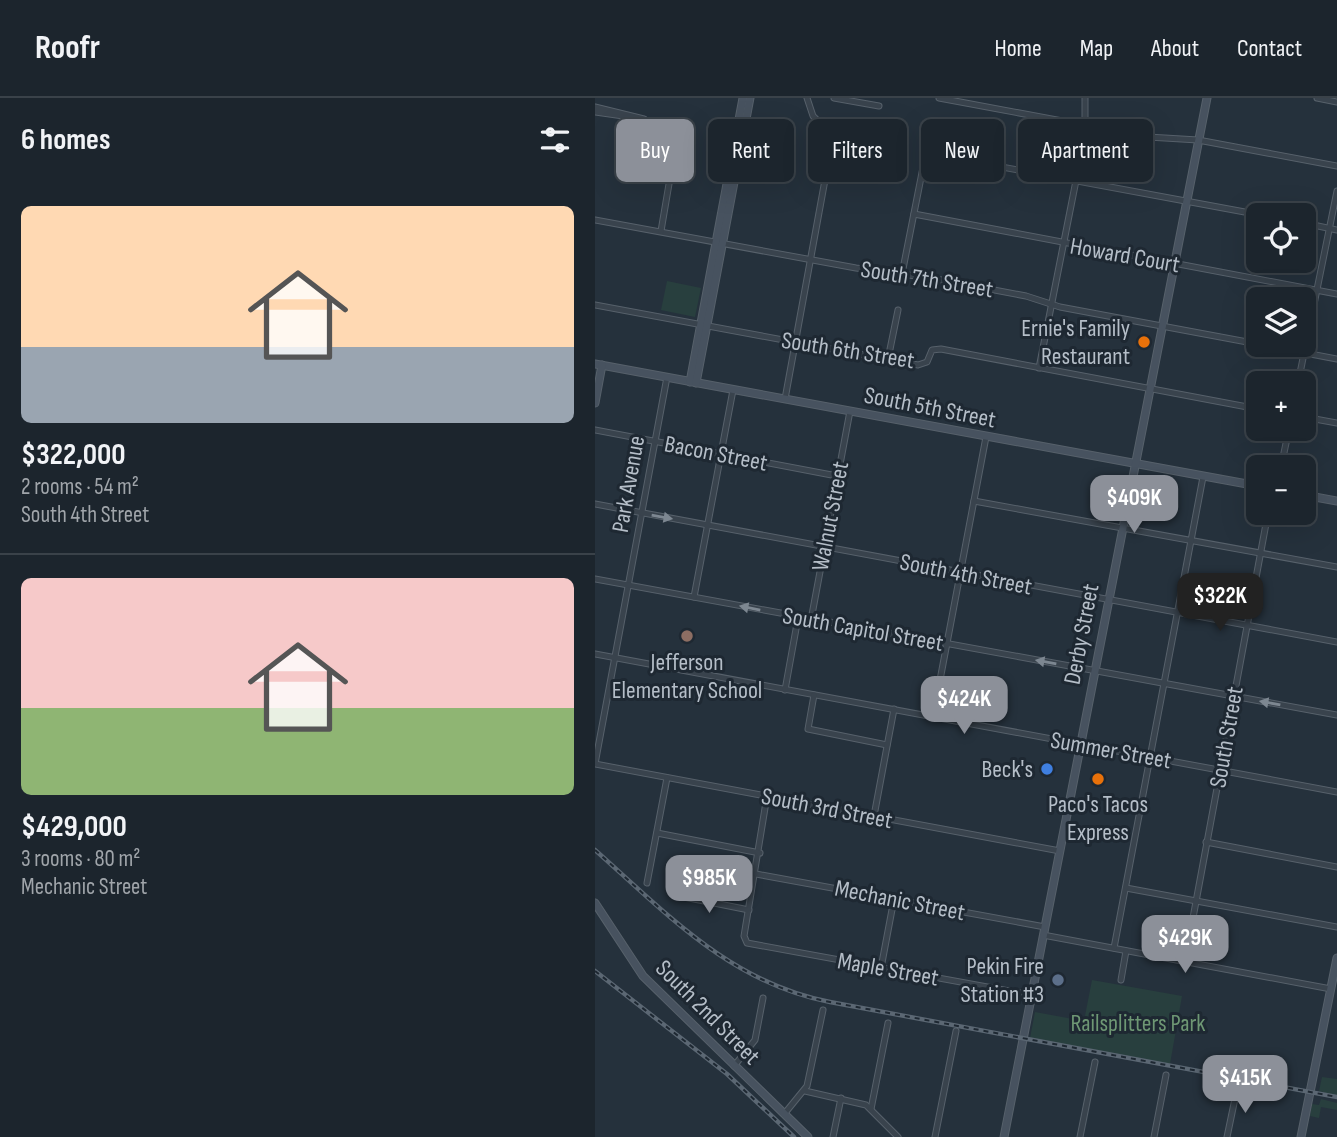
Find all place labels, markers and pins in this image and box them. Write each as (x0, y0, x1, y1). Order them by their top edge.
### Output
place label: Ernie's Family Restaurant (1021, 314, 1130, 371)
marker: Ernie's Family Restaurant (1136, 334, 1152, 350)
pin: $409K (1085, 476, 1183, 535)
pin: $322K (1171, 574, 1269, 633)
marker: Jefferson Elementary School (679, 628, 695, 644)
place label: Jefferson Elementary School (612, 648, 762, 705)
pin: $424K (915, 676, 1013, 736)
place label: Beck's (982, 755, 1033, 784)
marker: Beck's (1039, 761, 1055, 777)
marker: Paco's Tacos Express (1090, 771, 1106, 787)
place label: Paco's Tacos Express (1048, 790, 1148, 847)
pin: $985K (660, 856, 758, 915)
pin: $429K (1136, 916, 1234, 975)
place label: Pekin Fire Station #3 (960, 952, 1044, 1009)
marker: Pekin Fire Station #3 (1050, 972, 1066, 988)
pin: $415K (1196, 1056, 1294, 1115)

